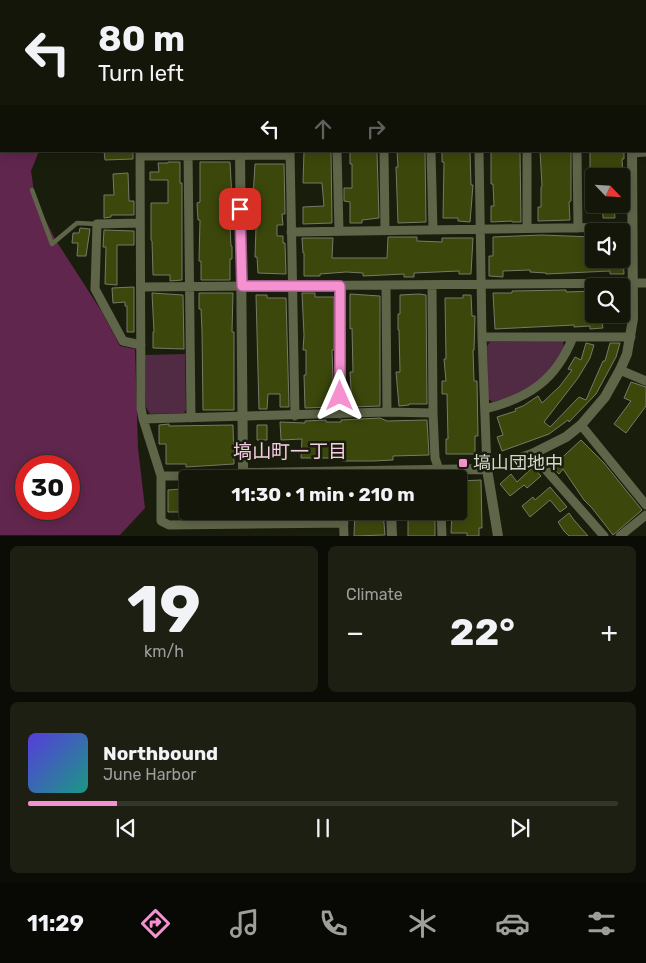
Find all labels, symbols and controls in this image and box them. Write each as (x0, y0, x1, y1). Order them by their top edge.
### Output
text: 80 m (98, 18, 185, 60)
icon: left (15, 20, 80, 85)
text: Turn left (98, 60, 184, 87)
icon: left (256, 115, 284, 143)
icon: ahead (309, 115, 337, 143)
icon: right (362, 115, 390, 143)
north arrow (585, 168, 630, 212)
map controls (585, 168, 630, 323)
pin (219, 188, 261, 230)
icon: arrive (226, 195, 254, 223)
button: sound (585, 223, 630, 268)
button: search (585, 278, 630, 323)
position arrow (313, 369, 365, 421)
district label: 塙山町一丁目 (233, 440, 347, 463)
place label: 塙山団地中 (473, 452, 563, 474)
speed limit sign: 30 (15, 455, 80, 520)
marker: 塙山団地中 (457, 457, 469, 469)
text: 11:30 · 1 min · 210 m (231, 483, 415, 506)
text: 19 (127, 571, 201, 648)
text: Climate (346, 585, 403, 604)
text: 22° (450, 609, 515, 655)
text: − (346, 616, 364, 649)
text: + (601, 616, 618, 649)
text: km/h (144, 642, 184, 661)
text: Northbound (103, 742, 218, 765)
text: June Harbor (103, 765, 196, 784)
icon: previous (112, 814, 140, 842)
icon: pause (309, 814, 337, 842)
icon: next (506, 814, 534, 842)
icon: directions (138, 906, 173, 941)
icon: music (227, 906, 262, 941)
icon: phone (316, 906, 351, 941)
icon: climate (405, 906, 440, 941)
icon: car (495, 906, 530, 941)
icon: filters (584, 906, 619, 941)
text: 11:29 (27, 910, 84, 937)

